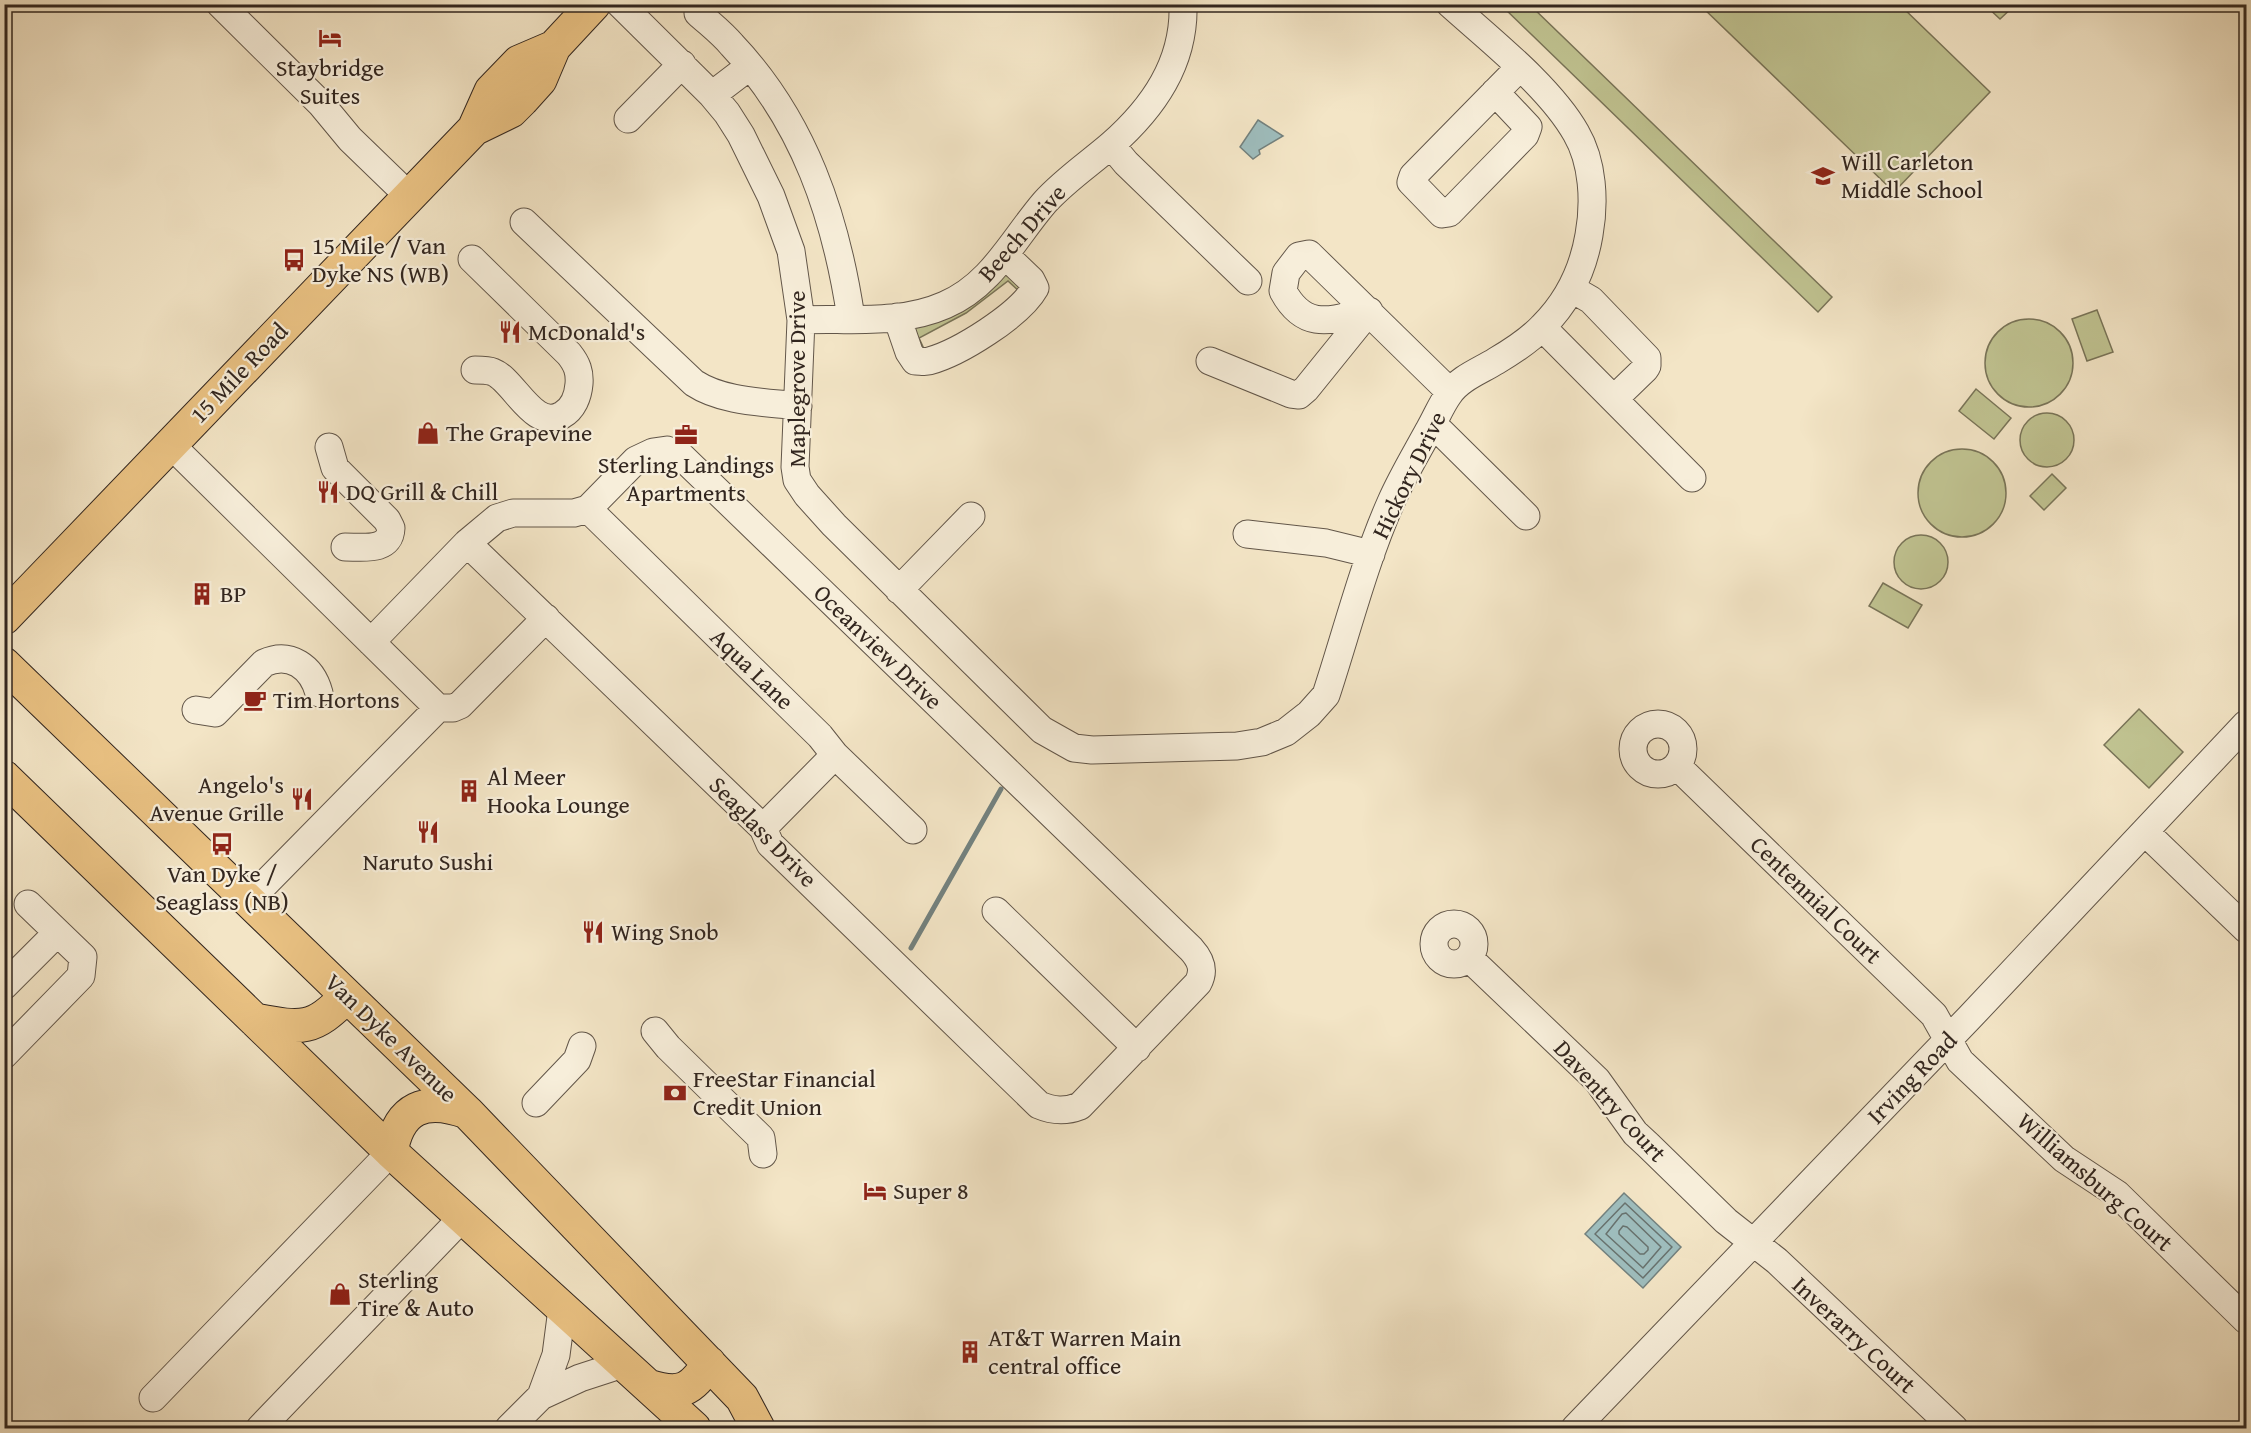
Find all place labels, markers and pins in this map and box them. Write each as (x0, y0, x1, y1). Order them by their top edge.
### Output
hotel icon: Staybridge Suites (317, 25, 343, 51)
place label: Staybridge Suites (276, 50, 384, 113)
place label: Will Carleton Middle School (1841, 144, 1983, 207)
school or university icon: Will Carleton Middle School (1810, 163, 1836, 189)
place label: 15 Mile / Van Dyke NS (WB) (312, 228, 449, 291)
bus stop icon: 15 Mile / Van Dyke NS (WB) (281, 247, 307, 273)
place label: McDonald's (528, 314, 645, 349)
restaurant icon: McDonald's (497, 319, 523, 345)
place label: The Grapevine (446, 415, 592, 450)
shop icon: The Grapevine (415, 420, 441, 446)
office icon: Sterling Landings Apartments (673, 422, 699, 448)
place label: Sterling Landings Apartments (598, 447, 774, 510)
place label: DQ Grill & Chill (346, 474, 498, 509)
restaurant icon: DQ Grill & Chill (315, 479, 341, 505)
place label: BP (220, 576, 247, 611)
building icon: BP (189, 581, 215, 607)
place label: Tim Hortons (273, 682, 400, 717)
cafe icon: Tim Hortons (242, 687, 268, 713)
place label: Al Meer Hooka Lounge (487, 759, 630, 822)
place label: Angelo's Avenue Grille (149, 767, 284, 830)
building icon: Al Meer Hooka Lounge (456, 778, 482, 804)
restaurant icon: Angelo's Avenue Grille (289, 786, 315, 812)
restaurant icon: Naruto Sushi (415, 819, 441, 845)
bus stop icon: Van Dyke / Seaglass (NB) (209, 831, 235, 857)
place label: Naruto Sushi (363, 844, 493, 879)
place label: Van Dyke / Seaglass (NB) (155, 856, 289, 919)
place label: Wing Snob (611, 914, 719, 949)
restaurant icon: Wing Snob (580, 919, 606, 945)
place label: FreeStar Financial Credit Union (693, 1061, 876, 1124)
bank icon: FreeStar Financial Credit Union (662, 1080, 688, 1106)
place label: Super 8 (893, 1173, 969, 1208)
hotel icon: Super 8 (862, 1178, 888, 1204)
place label: Sterling Tire & Auto (358, 1262, 474, 1325)
shop icon: Sterling Tire & Auto (327, 1281, 353, 1307)
place label: AT&T Warren Main central office (988, 1320, 1182, 1383)
building icon: AT&T Warren Main central office (957, 1339, 983, 1365)

